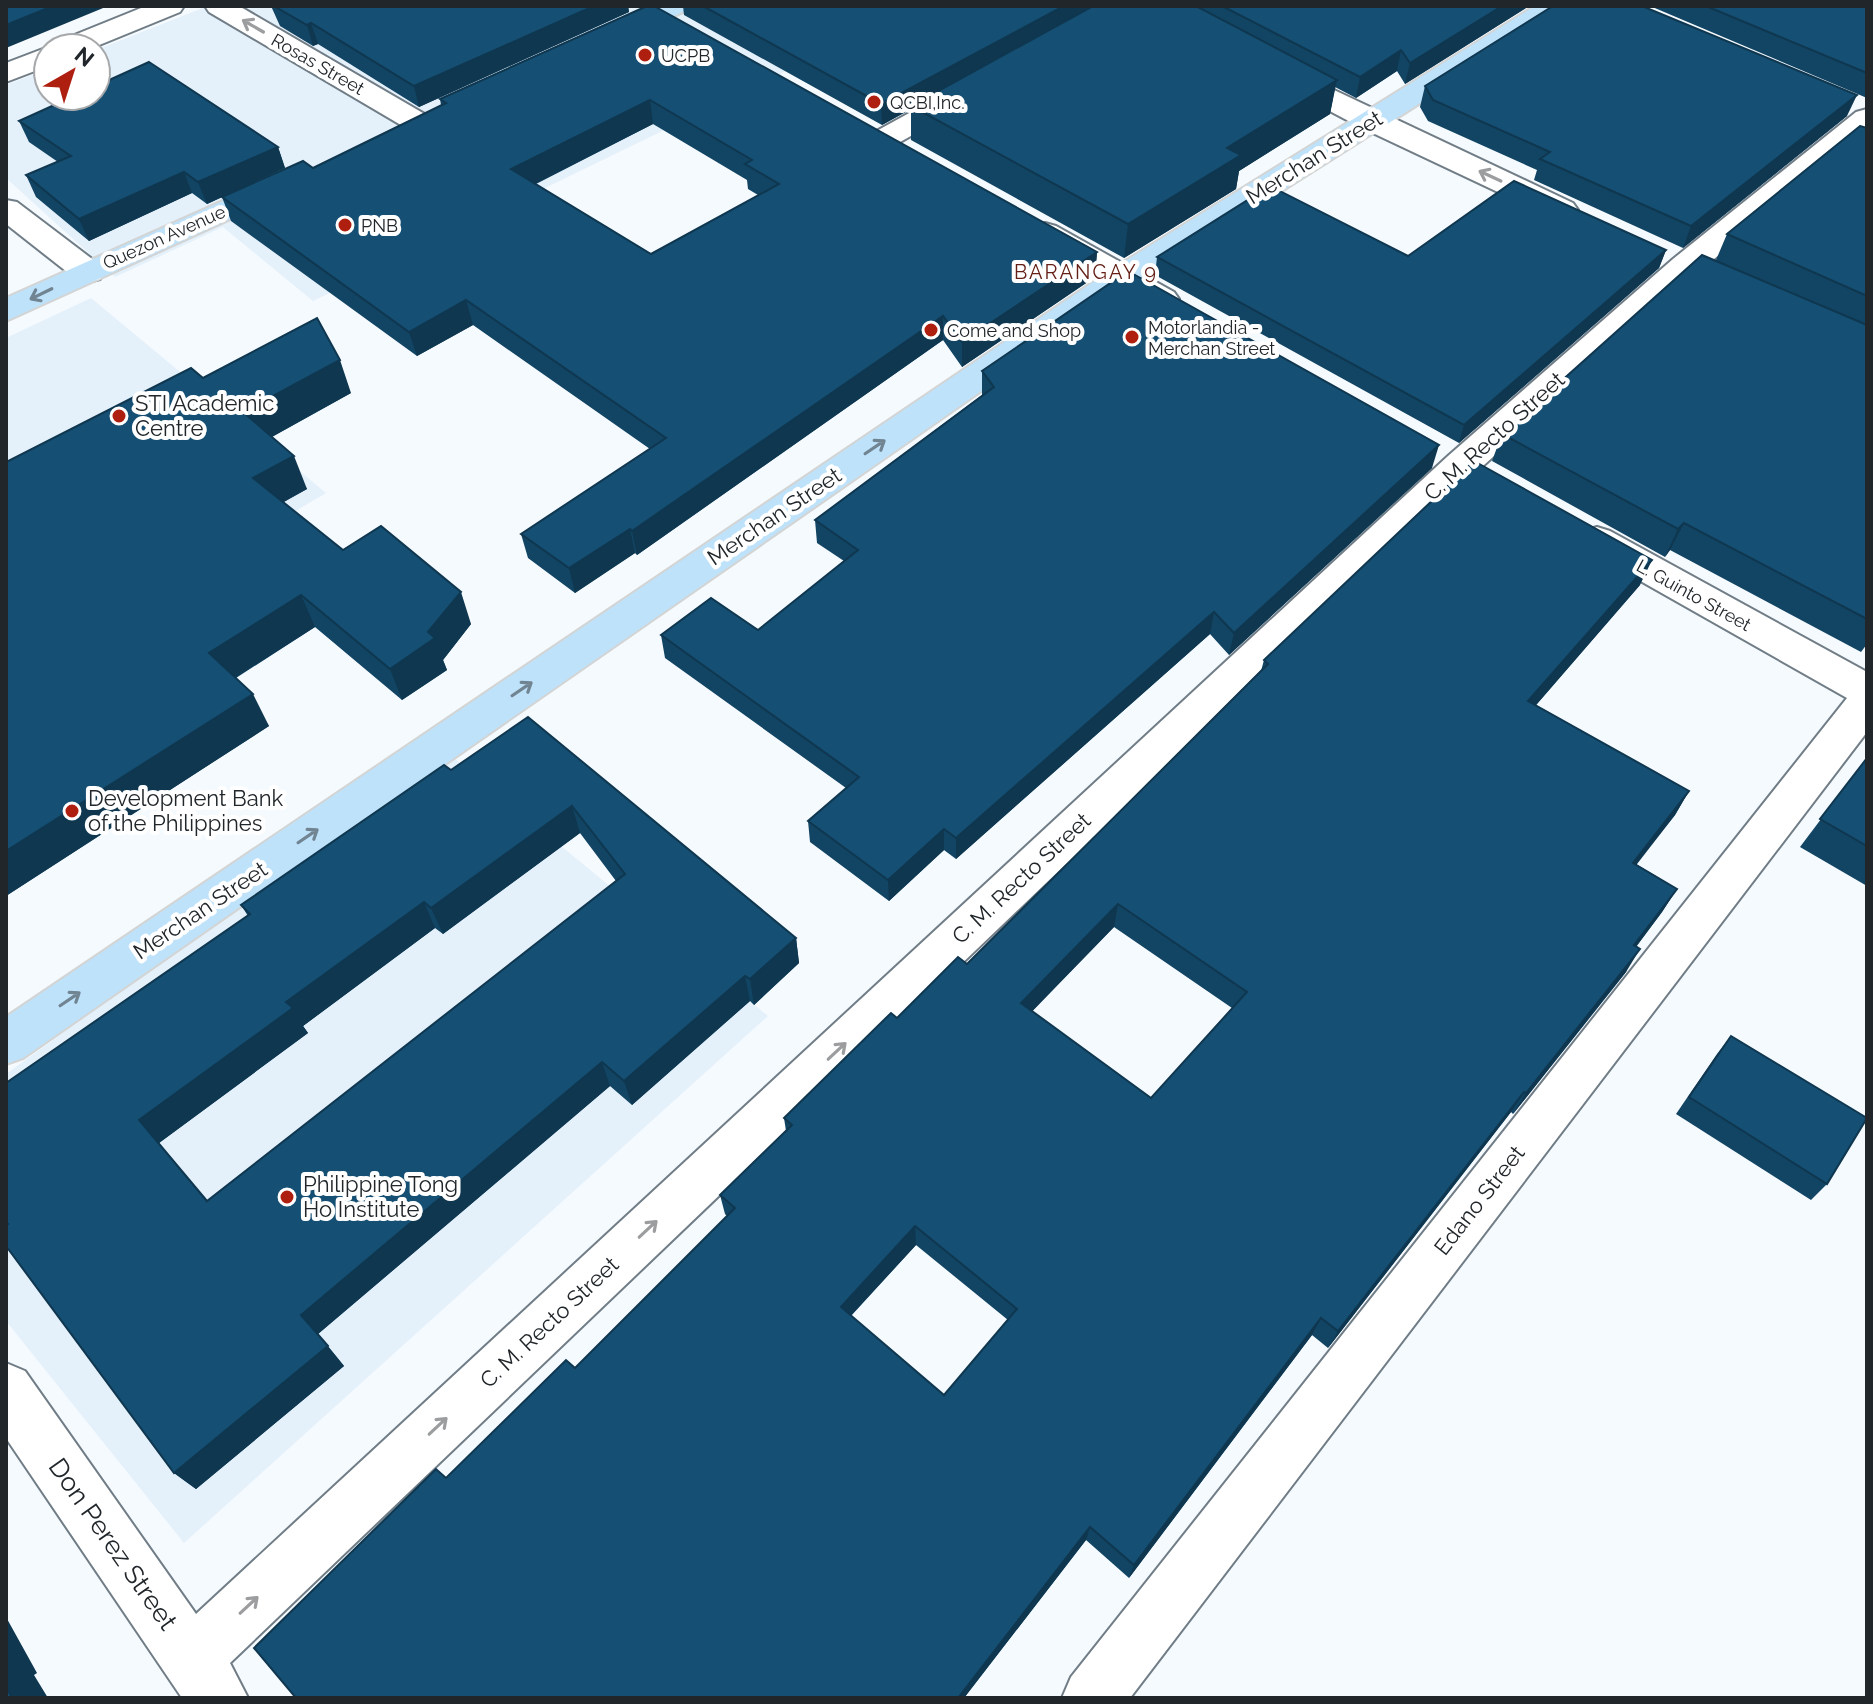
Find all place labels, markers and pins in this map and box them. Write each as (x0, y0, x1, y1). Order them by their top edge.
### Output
place label: UCPB (661, 45, 710, 66)
marker: UCPB (636, 46, 654, 64)
place label: QCBI,Inc. (890, 92, 965, 113)
marker: QCBI,Inc. (865, 93, 883, 111)
place label: PNB (361, 215, 398, 236)
marker: PNB (336, 216, 354, 234)
place label: Motorlandia - Merchan Street (1148, 317, 1275, 359)
place label: Come and Shop (947, 320, 1081, 341)
marker: Come and Shop (922, 321, 940, 339)
marker: Motorlandia - Merchan Street (1123, 328, 1141, 346)
place label: STI Academic Centre (135, 390, 274, 441)
marker: STI Academic Centre (110, 407, 128, 425)
place label: Development Bank of the Philippines (88, 785, 284, 836)
marker: Development Bank of the Philippines (63, 802, 81, 820)
place label: Philippine Tong Ho Institute (303, 1171, 458, 1222)
marker: Philippine Tong Ho Institute (278, 1188, 296, 1206)

